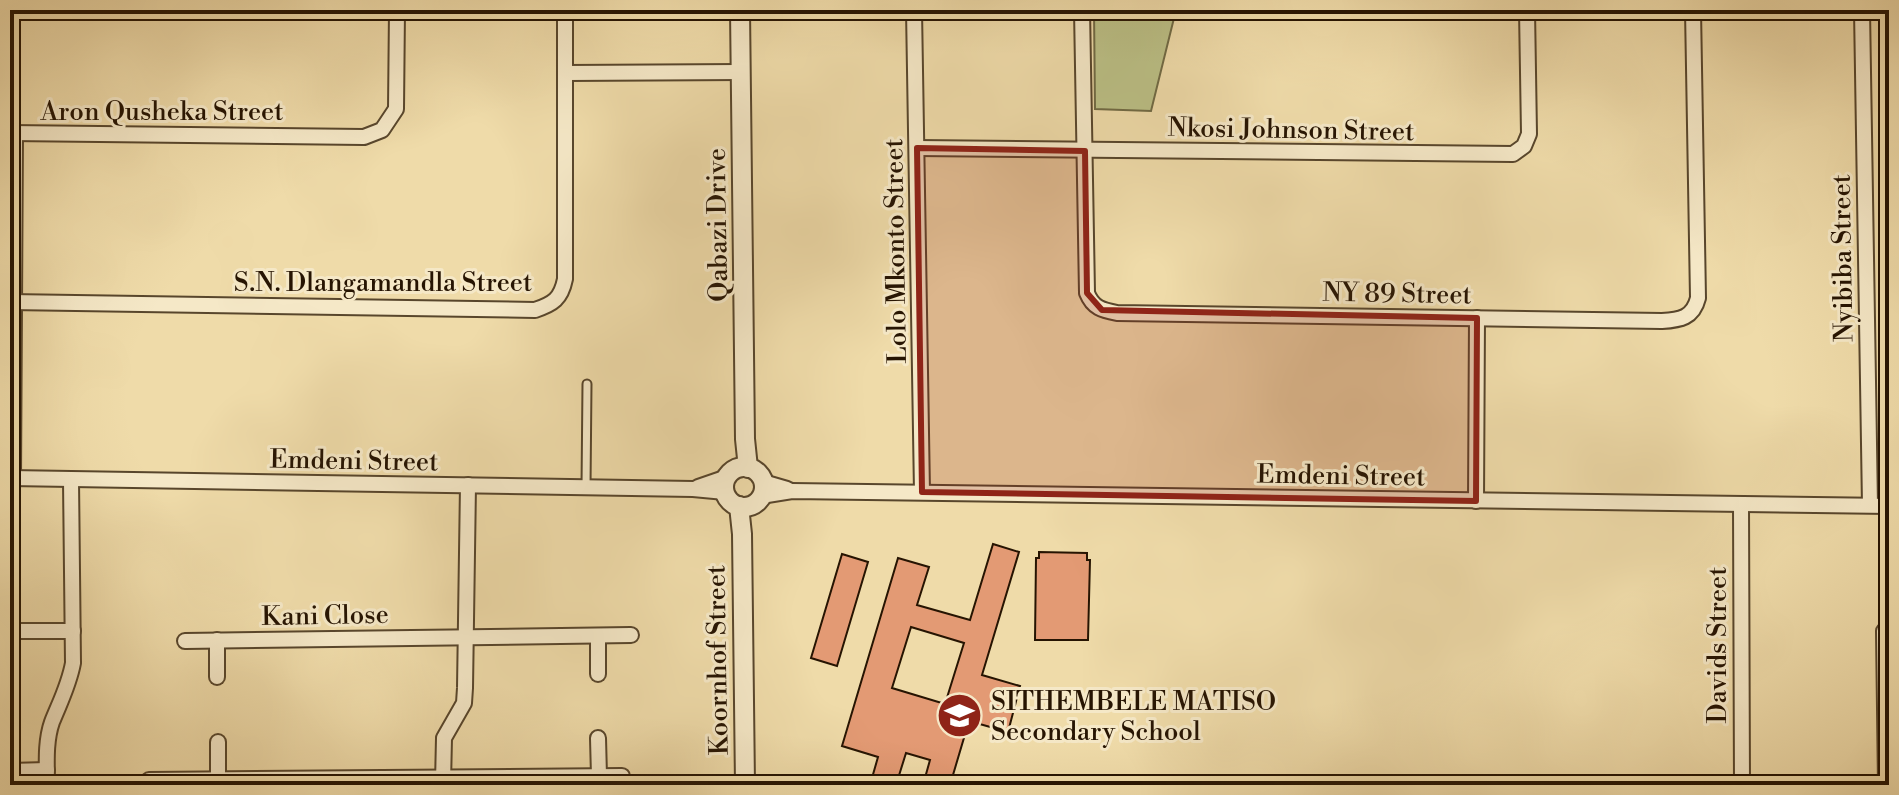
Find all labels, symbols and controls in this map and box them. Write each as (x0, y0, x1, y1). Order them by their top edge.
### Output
street label: Aron Qusheka Street (40, 96, 283, 128)
street label: Nkosi Johnson Street (1167, 112, 1415, 148)
street label: Lolo Mkonto Street (878, 138, 914, 364)
street label: Qabazi Drive (701, 148, 735, 302)
street label: Nyibiba Street (1826, 174, 1860, 342)
street label: S.N. Dlangamandla Street (234, 267, 532, 299)
street label: NY 89 Street (1322, 277, 1472, 311)
street label: Emdeni Street (269, 444, 439, 478)
street label: Emdeni Street (1256, 459, 1426, 493)
street label: Koornhof Street (700, 565, 736, 755)
street label: Davids Street (1702, 567, 1734, 723)
street label: Kani Close (261, 599, 389, 633)
place label: SITHEMBELE MATISO Secondary School (991, 686, 1276, 748)
school or university icon: SITHEMBELE MATISO Secondary School (936, 692, 984, 740)

